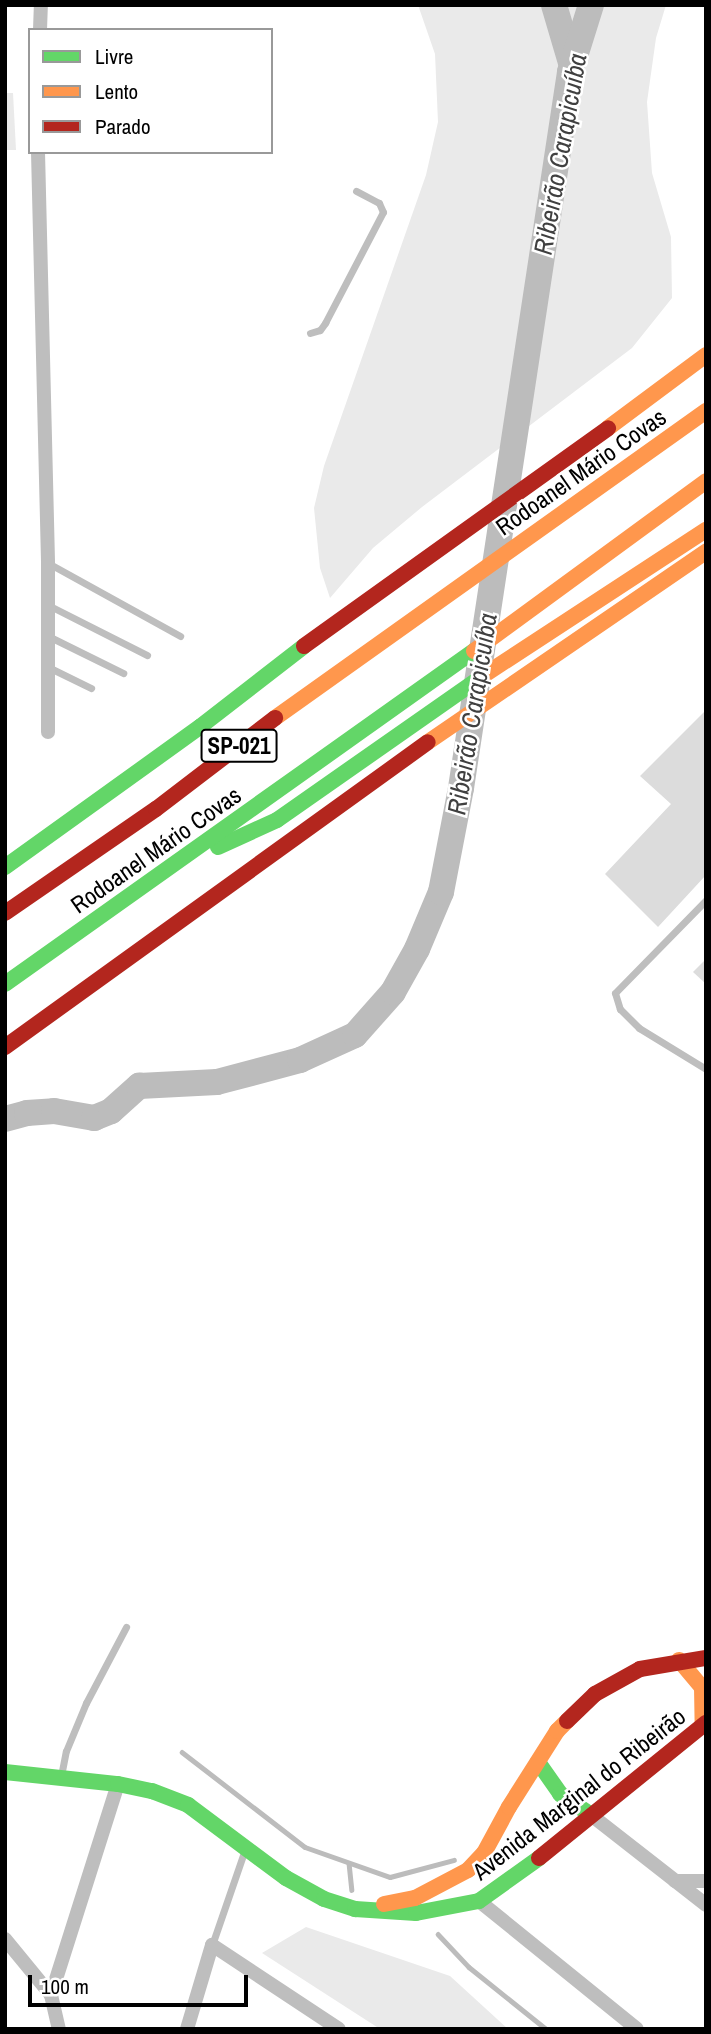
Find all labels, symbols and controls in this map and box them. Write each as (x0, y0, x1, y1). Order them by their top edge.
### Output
legend (28, 28, 273, 154)
text: Livre (95, 42, 133, 71)
water label: Ribeirão Carapicuíba (527, 51, 593, 257)
text: Lento (95, 77, 138, 106)
text: Parado (95, 112, 151, 141)
street label: Rodoanel Mário Covas (490, 402, 672, 542)
water label: Ribeirão Carapicuíba (441, 611, 503, 817)
road number: SP-021 (201, 726, 278, 766)
street label: Rodoanel Mário Covas (65, 780, 247, 920)
street label: Avenida Marginal do Ribeirão (467, 1702, 691, 1886)
scale bar (32, 1960, 252, 2004)
text: 100 m (41, 1972, 89, 2001)

